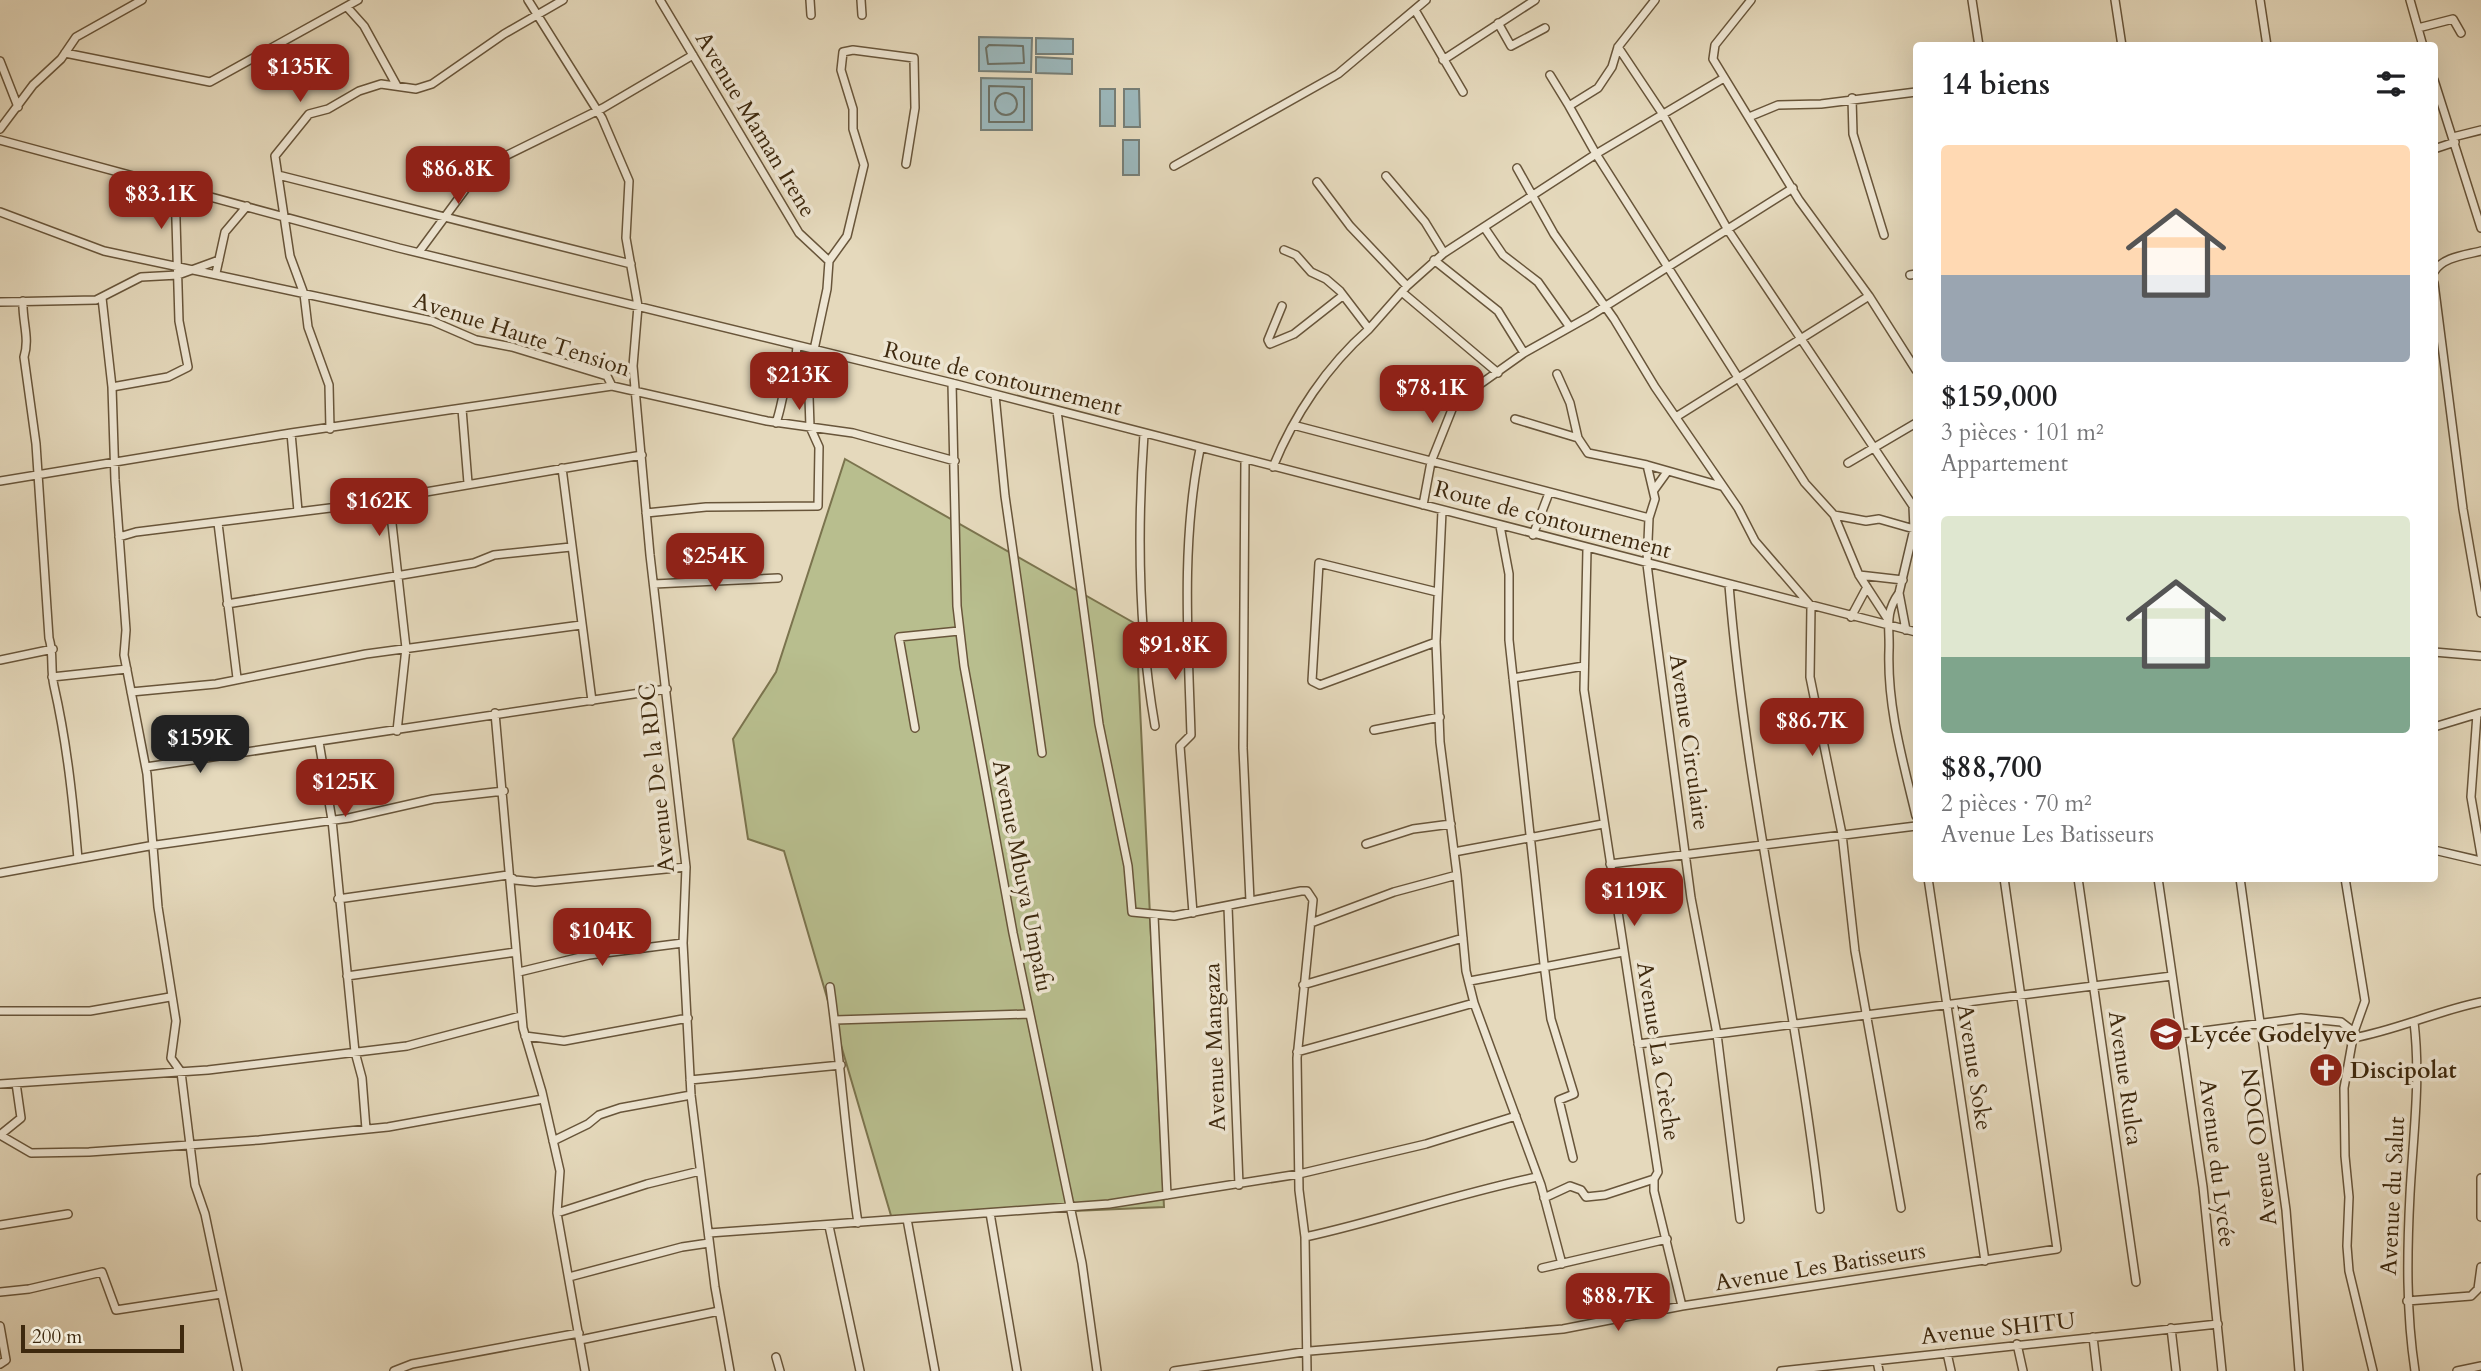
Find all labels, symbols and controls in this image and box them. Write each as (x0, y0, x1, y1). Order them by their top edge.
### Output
street label: Avenue Maman Irene (688, 26, 823, 223)
pin: $135K (251, 44, 349, 104)
text: $135K (267, 51, 333, 82)
text: 14 biens (1941, 64, 2050, 105)
icon: filters (2372, 65, 2410, 103)
pin: $86.8K (401, 146, 515, 206)
text: $86.8K (422, 153, 494, 184)
pin: $83.1K (104, 172, 218, 231)
text: $83.1K (125, 178, 197, 209)
icon: home (2113, 190, 2239, 316)
street label: Avenue Haute Tension (409, 285, 634, 384)
street label: Route de contournement (881, 334, 1125, 423)
pin: $213K (750, 352, 848, 412)
text: $213K (766, 359, 832, 390)
pin: $78.1K (1375, 366, 1489, 425)
text: $78.1K (1396, 372, 1468, 403)
text: $159,000 (1941, 376, 2057, 417)
text: 3 pièces · 101 m² (1941, 417, 2104, 448)
text: Appartement (1941, 448, 2068, 479)
street label: Route de contournement (1431, 473, 1675, 566)
pin: $162K (330, 478, 428, 538)
text: $162K (346, 485, 412, 516)
pin: $254K (666, 534, 764, 593)
text: $254K (682, 540, 748, 571)
icon: home (2113, 561, 2239, 687)
pin: $91.8K (1118, 622, 1232, 682)
text: $91.8K (1139, 629, 1211, 660)
street label: Avenue Circulaire (1662, 652, 1717, 832)
street label: Avenue De la RDC (631, 682, 682, 874)
pin: $86.7K (1755, 698, 1869, 758)
text: $86.7K (1776, 705, 1848, 736)
pin: $159K (151, 716, 249, 775)
text: $159K (167, 722, 233, 753)
text: $88,700 (1941, 747, 2042, 788)
street label: Avenue Mbuya Umpafu (985, 757, 1060, 995)
pin: $125K (296, 760, 394, 819)
text: $125K (312, 766, 378, 797)
text: 2 pièces · 70 m² (1941, 788, 2092, 819)
text: Avenue Les Batisseurs (1941, 819, 2154, 850)
pin: $119K (1585, 869, 1683, 928)
text: $119K (1601, 875, 1667, 906)
pin: $104K (553, 908, 651, 968)
text: $104K (569, 915, 635, 946)
street label: Avenue La Crèche (1629, 959, 1688, 1143)
street label: Avenue Mangaza (1196, 962, 1233, 1132)
street label: Avenue Soke (1949, 1002, 2000, 1132)
street label: Avenue Rulca (2101, 1009, 2150, 1147)
school or university icon: Lycée Godelyve (2147, 1015, 2185, 1053)
place label: Lycée Godelyve (2190, 1019, 2357, 1050)
church icon: Discipolat (2307, 1051, 2345, 1089)
place label: Discipolat (2350, 1055, 2457, 1086)
street label: Avenue ODON (2234, 1066, 2285, 1228)
street label: Avenue du Lycée (2192, 1077, 2243, 1249)
street label: Avenue du Salut (2373, 1116, 2412, 1276)
street label: Avenue Les Batisseurs (1713, 1235, 1928, 1298)
pin: $88.7K (1561, 1274, 1675, 1333)
text: $88.7K (1582, 1280, 1654, 1311)
street label: Avenue SHITU (1919, 1305, 2077, 1352)
scale bar (21, 1322, 184, 1354)
text: 200 m (32, 1324, 82, 1350)

